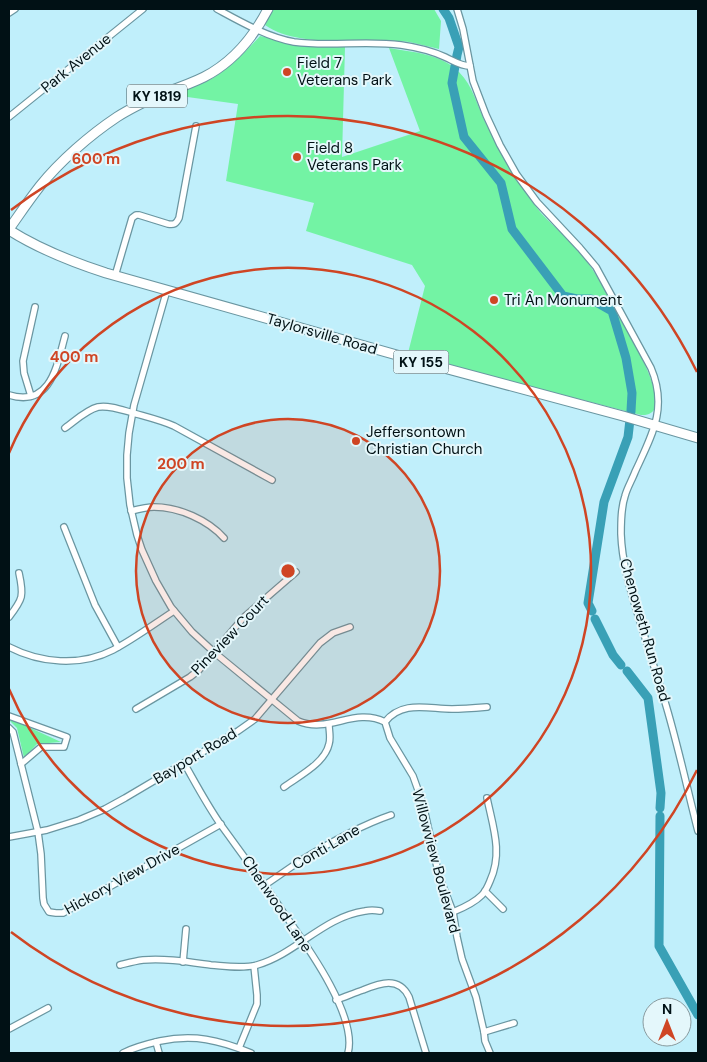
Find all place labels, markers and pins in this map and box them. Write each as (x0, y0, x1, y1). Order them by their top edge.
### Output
place label: Field 7 Veterans Park (297, 53, 392, 90)
marker: Field 7 Veterans Park (281, 66, 293, 78)
place label: Field 8 Veterans Park (307, 138, 402, 175)
marker: Field 8 Veterans Park (291, 151, 303, 163)
place label: Tri Ân Monument (504, 290, 622, 310)
marker: Tri Ân Monument (488, 294, 500, 306)
place label: Jeffersontown Christian Church (366, 422, 482, 459)
marker: Jeffersontown Christian Church (350, 435, 362, 447)
centre of rings (279, 562, 297, 580)

